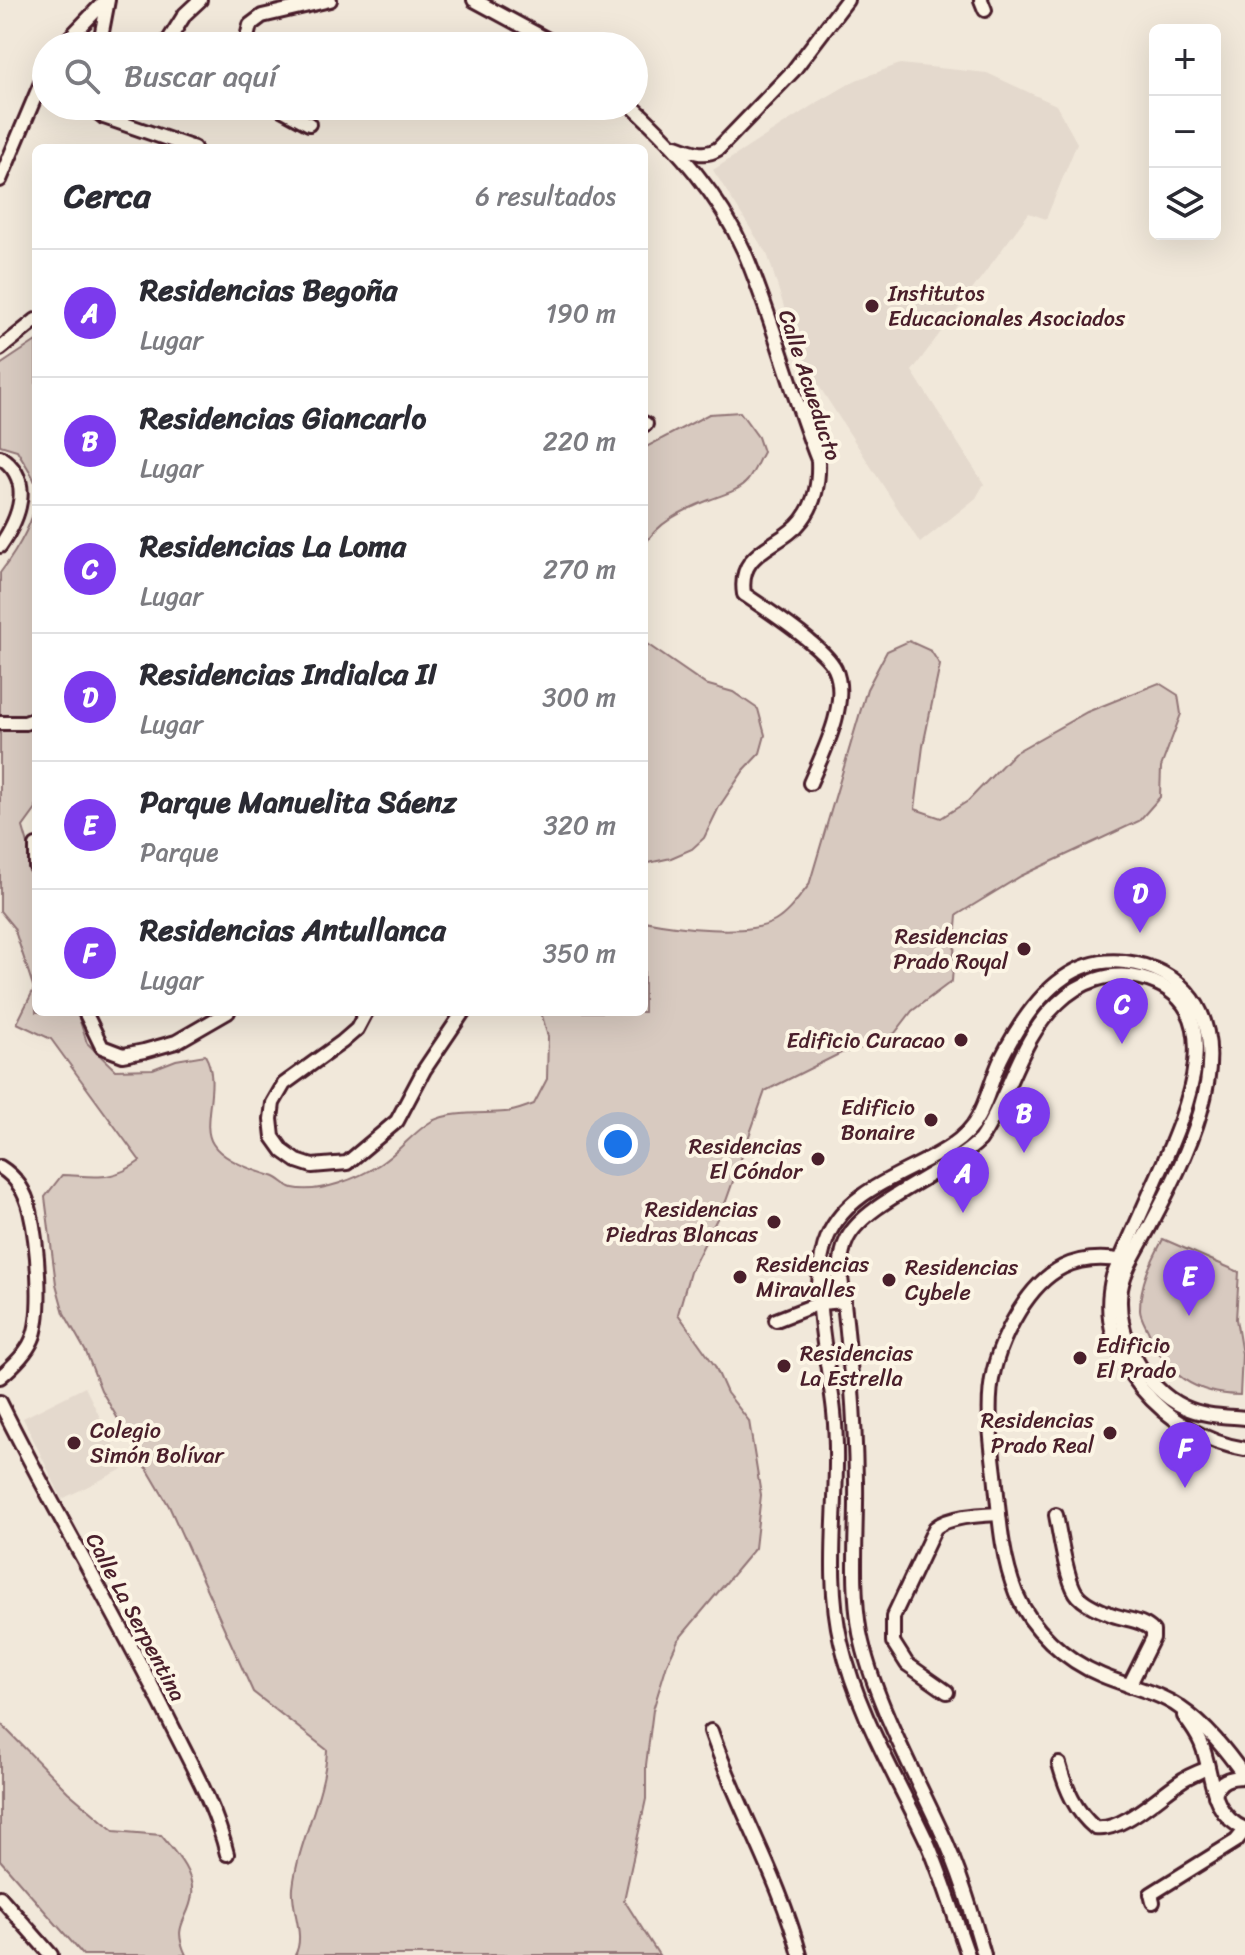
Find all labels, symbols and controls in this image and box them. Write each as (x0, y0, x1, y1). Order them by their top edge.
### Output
map controls (1149, 24, 1221, 240)
button: + (1149, 24, 1221, 96)
search box (32, 32, 648, 120)
text: Buscar aquí (124, 49, 277, 103)
icon: search (60, 54, 104, 98)
button: − (1149, 96, 1221, 168)
text: Cerca (64, 166, 151, 226)
button: layers (1149, 168, 1221, 240)
text: 6 resultados (475, 173, 616, 219)
text: Residencias Begoña (140, 263, 397, 317)
place label: Institutos Educacionales Asociados (887, 274, 1126, 338)
text: A (81, 290, 99, 336)
text: 190 m (546, 290, 616, 336)
marker: Institutos Educacionales Asociados (863, 297, 881, 315)
street label: Calle Acueducto (767, 304, 853, 466)
text: Lugar (140, 317, 203, 363)
text: Residencias Giancarlo (140, 391, 426, 445)
text: B (82, 418, 98, 464)
text: 220 m (543, 418, 616, 464)
text: Lugar (140, 445, 203, 491)
text: Residencias La Loma (140, 519, 406, 573)
text: C (82, 546, 98, 592)
text: 270 m (543, 546, 616, 592)
text: Lugar (140, 573, 203, 619)
text: Residencias Indialca II (140, 647, 437, 701)
text: D (82, 674, 98, 720)
text: 300 m (542, 674, 616, 720)
text: Lugar (140, 701, 203, 747)
text: Parque Manuelita Sáenz (140, 775, 457, 829)
text: E (83, 802, 97, 848)
text: 320 m (544, 802, 616, 848)
text: Parque (140, 829, 219, 875)
pin: D (1114, 867, 1166, 933)
text: Residencias Antullanca (140, 903, 446, 957)
place label: Residencias Prado Royal (893, 917, 1009, 981)
text: F (83, 930, 97, 976)
text: 350 m (543, 930, 616, 976)
marker: Residencias Prado Royal (1015, 940, 1033, 958)
text: Lugar (140, 957, 203, 1003)
pin: C (1096, 978, 1148, 1044)
place label: Edificio Curacao (786, 1021, 945, 1060)
marker: Edificio Curacao (952, 1031, 970, 1049)
pin: B (998, 1087, 1050, 1153)
place label: Edificio Bonaire (841, 1088, 915, 1152)
marker: Edificio Bonaire (922, 1111, 940, 1129)
your location (598, 1124, 638, 1164)
place label: Residencias El Cóndor (689, 1127, 804, 1191)
pin: A (937, 1147, 989, 1213)
marker: Residencias El Cóndor (809, 1150, 827, 1168)
place label: Residencias Piedras Blancas (606, 1190, 759, 1254)
marker: Residencias Piedras Blancas (765, 1213, 783, 1231)
place label: Residencias Miravalles (756, 1245, 870, 1309)
place label: Residencias Cybele (905, 1248, 1019, 1312)
pin: E (1163, 1250, 1215, 1316)
marker: Residencias Miravalles (731, 1268, 749, 1286)
marker: Residencias Cybele (880, 1271, 898, 1289)
place label: Edificio El Prado (1096, 1326, 1176, 1390)
place label: Residencias La Estrella (800, 1334, 914, 1398)
marker: Edificio El Prado (1071, 1349, 1089, 1367)
marker: Residencias La Estrella (775, 1357, 793, 1375)
place label: Residencias Prado Real (981, 1401, 1095, 1465)
place label: Colegio Simón Bolívar (90, 1411, 225, 1475)
pin: F (1159, 1422, 1211, 1488)
marker: Residencias Prado Real (1101, 1424, 1119, 1442)
marker: Colegio Simón Bolívar (65, 1434, 83, 1452)
street label: Calle La Serpentina (75, 1525, 197, 1709)

